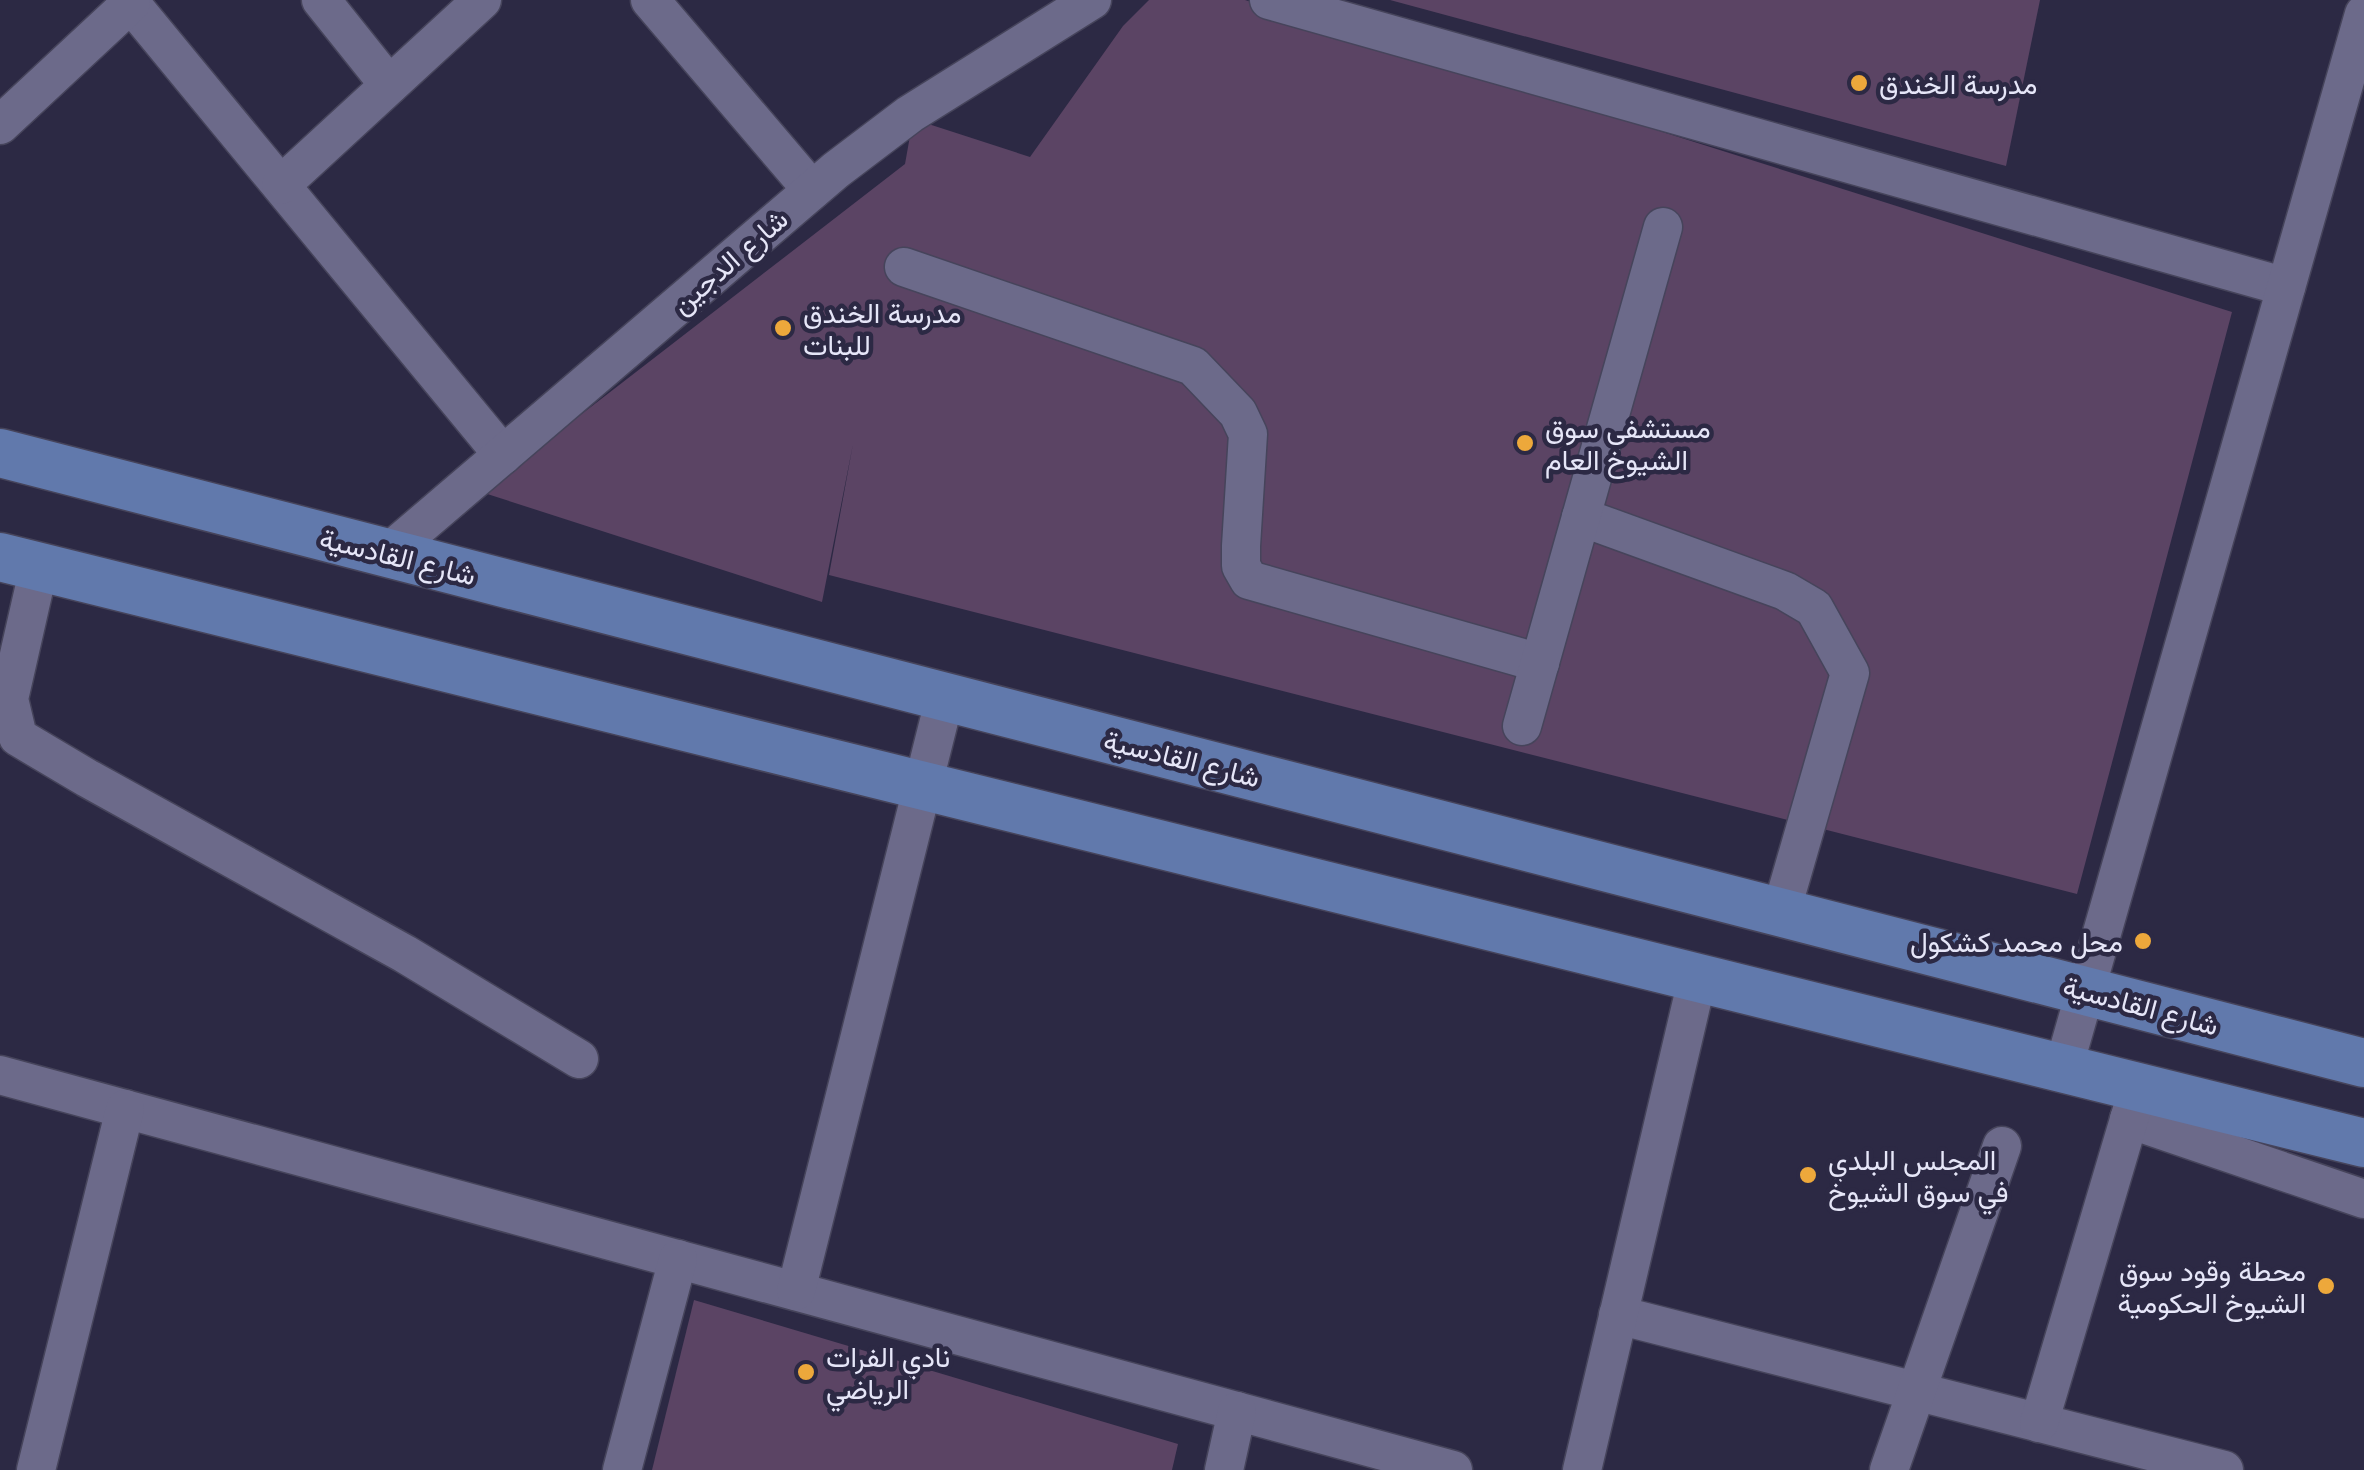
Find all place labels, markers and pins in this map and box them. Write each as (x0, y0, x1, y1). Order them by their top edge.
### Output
place label: مدرسة الخندق (1879, 66, 2037, 102)
marker: مدرسة الخندق (1848, 72, 1870, 94)
place label: مدرسة الخندق للبنات (803, 295, 961, 362)
marker: مدرسة الخندق للبنات (772, 317, 794, 339)
place label: مستشفى سوق الشيوخ العام (1545, 410, 1711, 479)
marker: مستشفى سوق الشيوخ العام (1514, 432, 1536, 454)
place label: محل محمد كشكول (1910, 924, 2123, 960)
marker: محل محمد كشكول (2132, 930, 2154, 952)
place label: المجلس البلدي في سوق الشيوخ (1828, 1142, 2009, 1215)
marker: المجلس البلدي في سوق الشيوخ (1797, 1164, 1819, 1186)
place label: محطة وقود سوق الشيوخ الحكومية (2118, 1253, 2306, 1322)
marker: محطة وقود سوق الشيوخ الحكومية (2315, 1275, 2337, 1297)
place label: نادي الفرات الرياضي (826, 1339, 950, 1412)
marker: نادي الفرات الرياضي (795, 1361, 817, 1383)

